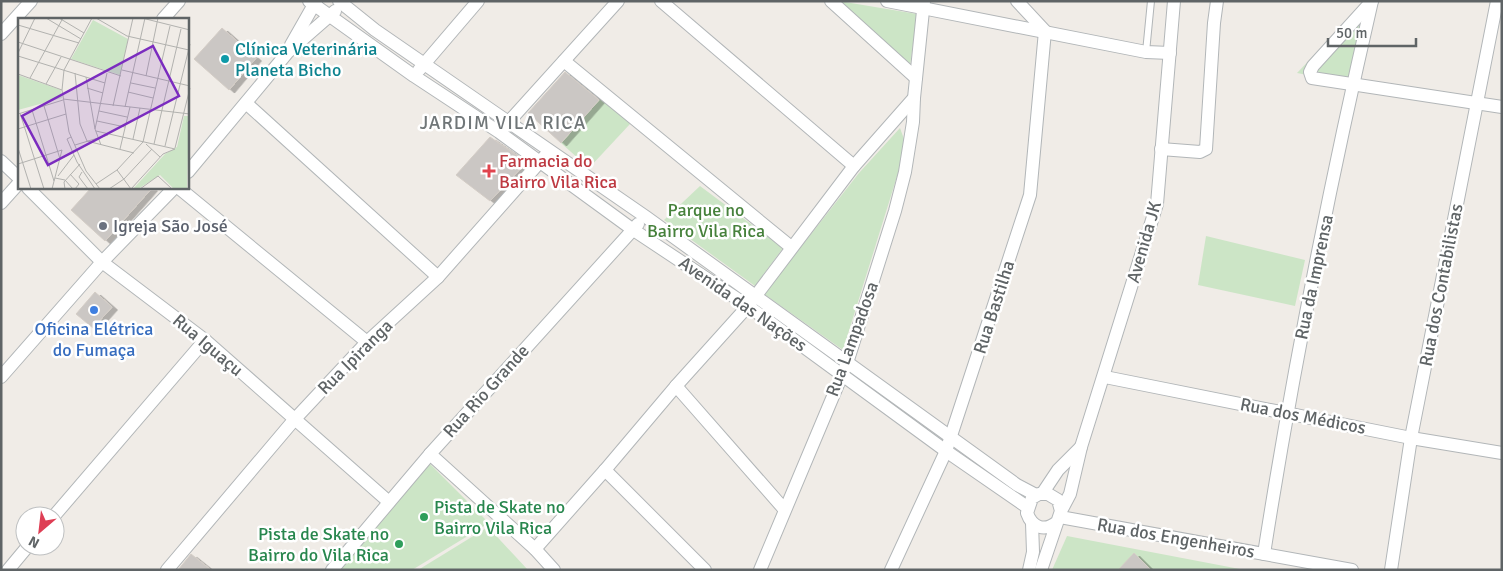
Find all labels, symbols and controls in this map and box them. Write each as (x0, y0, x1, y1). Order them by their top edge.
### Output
scale bar (1328, 15, 1416, 47)
inset map (18, 18, 189, 189)
text: 50 m (1336, 24, 1367, 42)
place label: Clínica Veterinária Planeta Bicho (235, 38, 378, 81)
marker: Clínica Veterinária Planeta Bicho (219, 53, 231, 65)
district label: JARDIM VILA RICA (420, 111, 586, 135)
place label: Farmacia do Bairro Vila Rica (499, 150, 617, 193)
marker: Farmacia do Bairro Vila Rica (483, 165, 495, 177)
street label: Avenida JK (1122, 198, 1166, 285)
park label: Parque no Bairro Vila Rica (647, 199, 765, 242)
street label: Rua dos Contabilistas (1414, 202, 1468, 368)
street label: Rua da Imprensa (1290, 212, 1338, 342)
place label: Igreja São José (113, 215, 228, 237)
marker: Igreja São José (97, 220, 109, 232)
street label: Avenida das Nações (675, 252, 811, 357)
street label: Rua Bastilha (969, 258, 1019, 356)
street label: Rua Lampadosa (821, 279, 883, 399)
marker: Oficina Elétrica do Fumaça (88, 304, 100, 316)
street label: Rua Iguaçu (168, 309, 248, 381)
street label: Rua Ipiranga (313, 315, 397, 399)
place label: Oficina Elétrica do Fumaça (35, 318, 153, 361)
street label: Rua Rio Grande (438, 340, 534, 442)
street label: Rua dos Médicos (1238, 393, 1368, 439)
place label: Pista de Skate no Bairro Vila Rica (434, 496, 565, 539)
north arrow (15, 506, 65, 556)
marker: Pista de Skate no Bairro Vila Rica (418, 511, 430, 523)
street label: Rua dos Engenheiros (1095, 513, 1257, 563)
place label: Pista de Skate no Bairro do Vila Rica (248, 523, 389, 566)
text: N (26, 532, 42, 552)
marker: Pista de Skate no Bairro do Vila Rica (393, 538, 405, 550)

